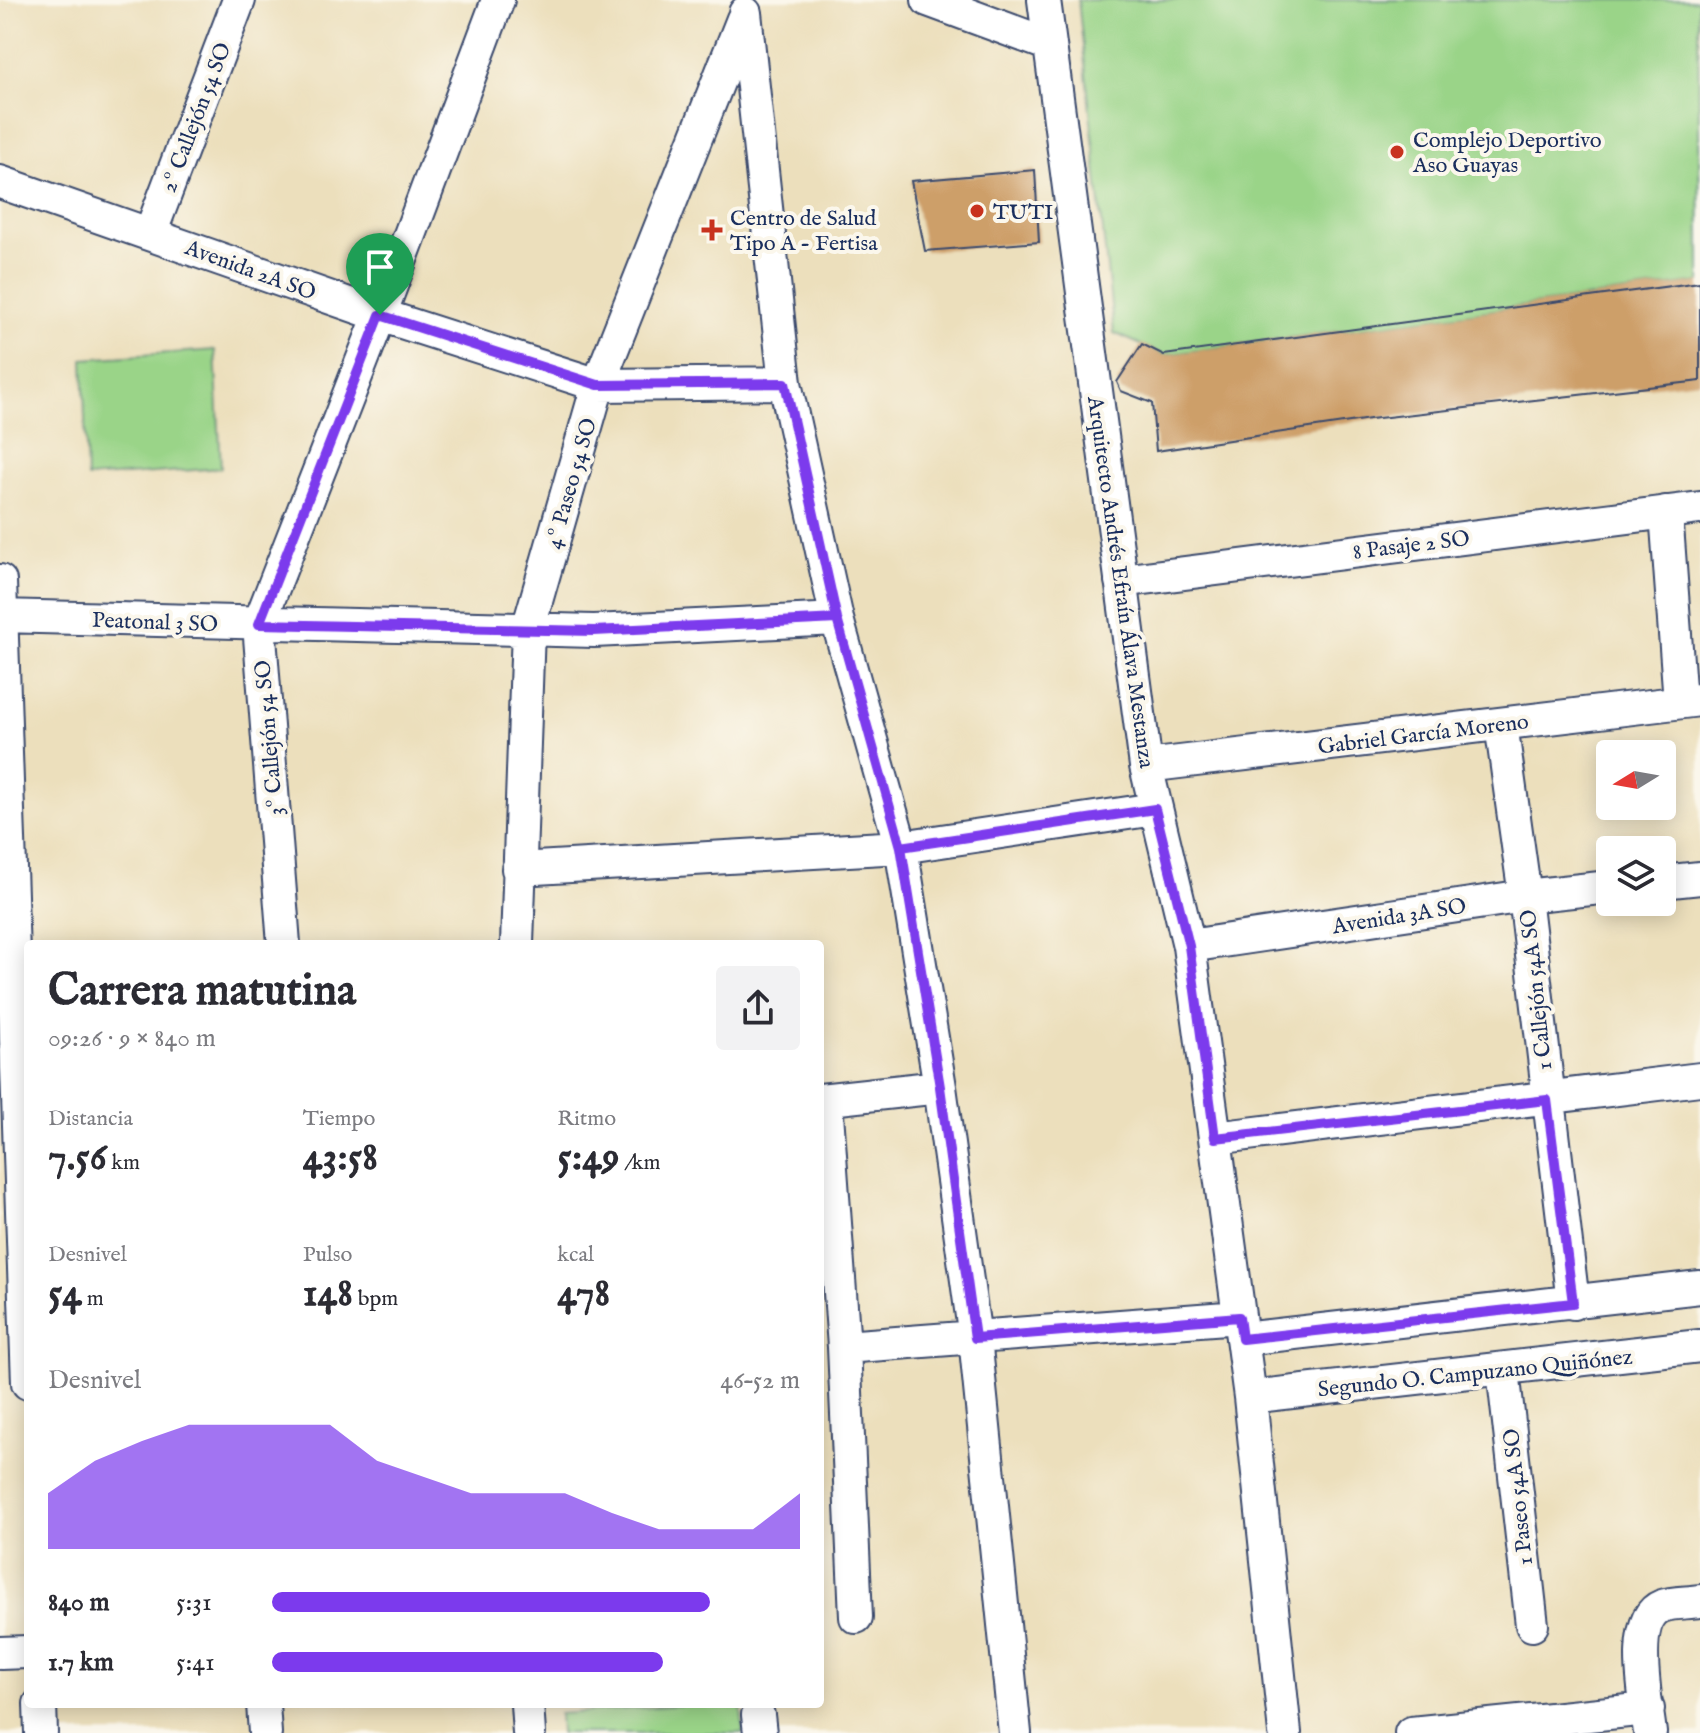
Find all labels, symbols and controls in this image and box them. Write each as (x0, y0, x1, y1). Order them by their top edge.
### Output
street label: 2º Callejón 54 SO (155, 39, 238, 197)
place label: Complejo Deportivo Aso Guayas (1412, 127, 1602, 180)
marker: Complejo Deportivo Aso Guayas (1388, 143, 1406, 161)
place label: TUTI (993, 199, 1053, 227)
marker: TUTI (968, 202, 986, 220)
place label: Centro de Salud Tipo A - Fertisa (730, 205, 878, 258)
marker: Centro de Salud Tipo A - Fertisa (701, 219, 723, 241)
pin (346, 233, 414, 315)
street label: Avenida 2A SO (180, 234, 320, 307)
icon: arrive (358, 245, 402, 289)
street label: Arquitecto Andrés Efraín Álava Mestanza (1080, 393, 1160, 771)
street label: 4º Paseo 54 SO (540, 415, 604, 552)
street label: 8 Pasaje 2 SO (1351, 525, 1471, 567)
street label: Peatonal 3 SO (92, 607, 218, 639)
street label: 3º Callejón 54 SO (249, 659, 291, 817)
street label: Gabriel García Moreno (1316, 708, 1530, 762)
north arrow (1596, 740, 1676, 820)
map controls (1596, 740, 1676, 916)
button: layers (1596, 836, 1676, 916)
street label: Avenida 3A SO (1329, 893, 1468, 942)
street label: 1 Callejón 54A SO (1515, 908, 1559, 1072)
text: Carrera matutina (48, 964, 356, 1020)
button: share (716, 966, 800, 1050)
text: 09:26 · 9 × 840 m (48, 1022, 216, 1055)
text: Distancia (48, 1105, 133, 1133)
text: Tiempo (303, 1105, 375, 1133)
text: Ritmo (557, 1105, 616, 1133)
text: 7.56 (48, 1133, 107, 1184)
text: 43:58 (303, 1133, 378, 1184)
text: 5:49 (557, 1133, 619, 1184)
text: km (107, 1149, 140, 1177)
text: /km (619, 1149, 661, 1177)
text: Desnivel (48, 1241, 127, 1269)
text: Pulso (303, 1241, 352, 1269)
text: kcal (557, 1241, 594, 1269)
text: 54 (48, 1269, 82, 1320)
text: 148 (303, 1269, 353, 1320)
text: 478 (557, 1269, 610, 1320)
text: m (82, 1285, 104, 1313)
text: bpm (353, 1285, 398, 1313)
street label: Segundo O. Campuzano Quiñónez (1316, 1344, 1634, 1404)
text: Desnivel (48, 1364, 141, 1397)
text: 46–52 m (720, 1364, 800, 1397)
street label: 1 Paseo 54A SO (1498, 1427, 1540, 1567)
text: 840 m (48, 1586, 109, 1619)
text: 5:31 (176, 1586, 212, 1619)
text: 1.7 km (48, 1646, 114, 1679)
text: 5:41 (176, 1646, 215, 1679)

